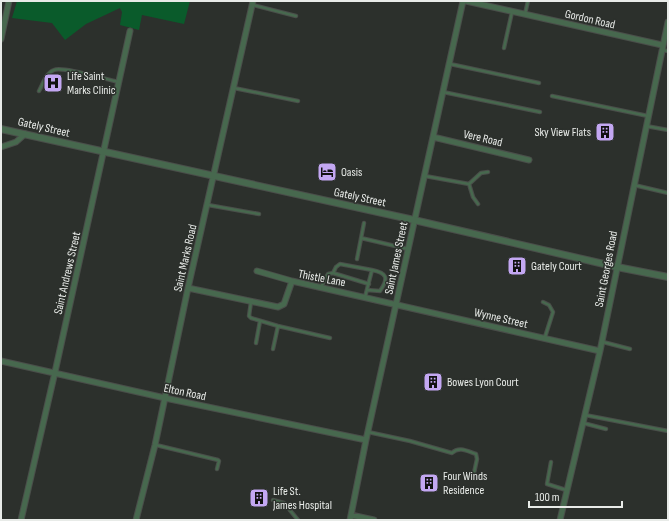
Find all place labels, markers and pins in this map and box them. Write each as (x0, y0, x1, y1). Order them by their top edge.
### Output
place label: Life Saint Marks Clinic (67, 69, 116, 98)
hospital icon: Life Saint Marks Clinic (42, 72, 64, 94)
building icon: Sky View Flats (594, 121, 616, 143)
place label: Sky View Flats (534, 125, 591, 140)
hotel icon: Oasis (316, 161, 338, 183)
place label: Oasis (341, 165, 362, 180)
building icon: Gately Court (506, 255, 528, 277)
place label: Gately Court (531, 259, 582, 274)
building icon: Bowes Lyon Court (422, 371, 444, 393)
place label: Bowes Lyon Court (447, 375, 519, 390)
place label: Four Winds Residence (443, 469, 487, 498)
building icon: Four Winds Residence (418, 472, 440, 494)
place label: Life St. James Hospital (272, 484, 332, 513)
building icon: Life St. James Hospital (248, 487, 270, 509)

